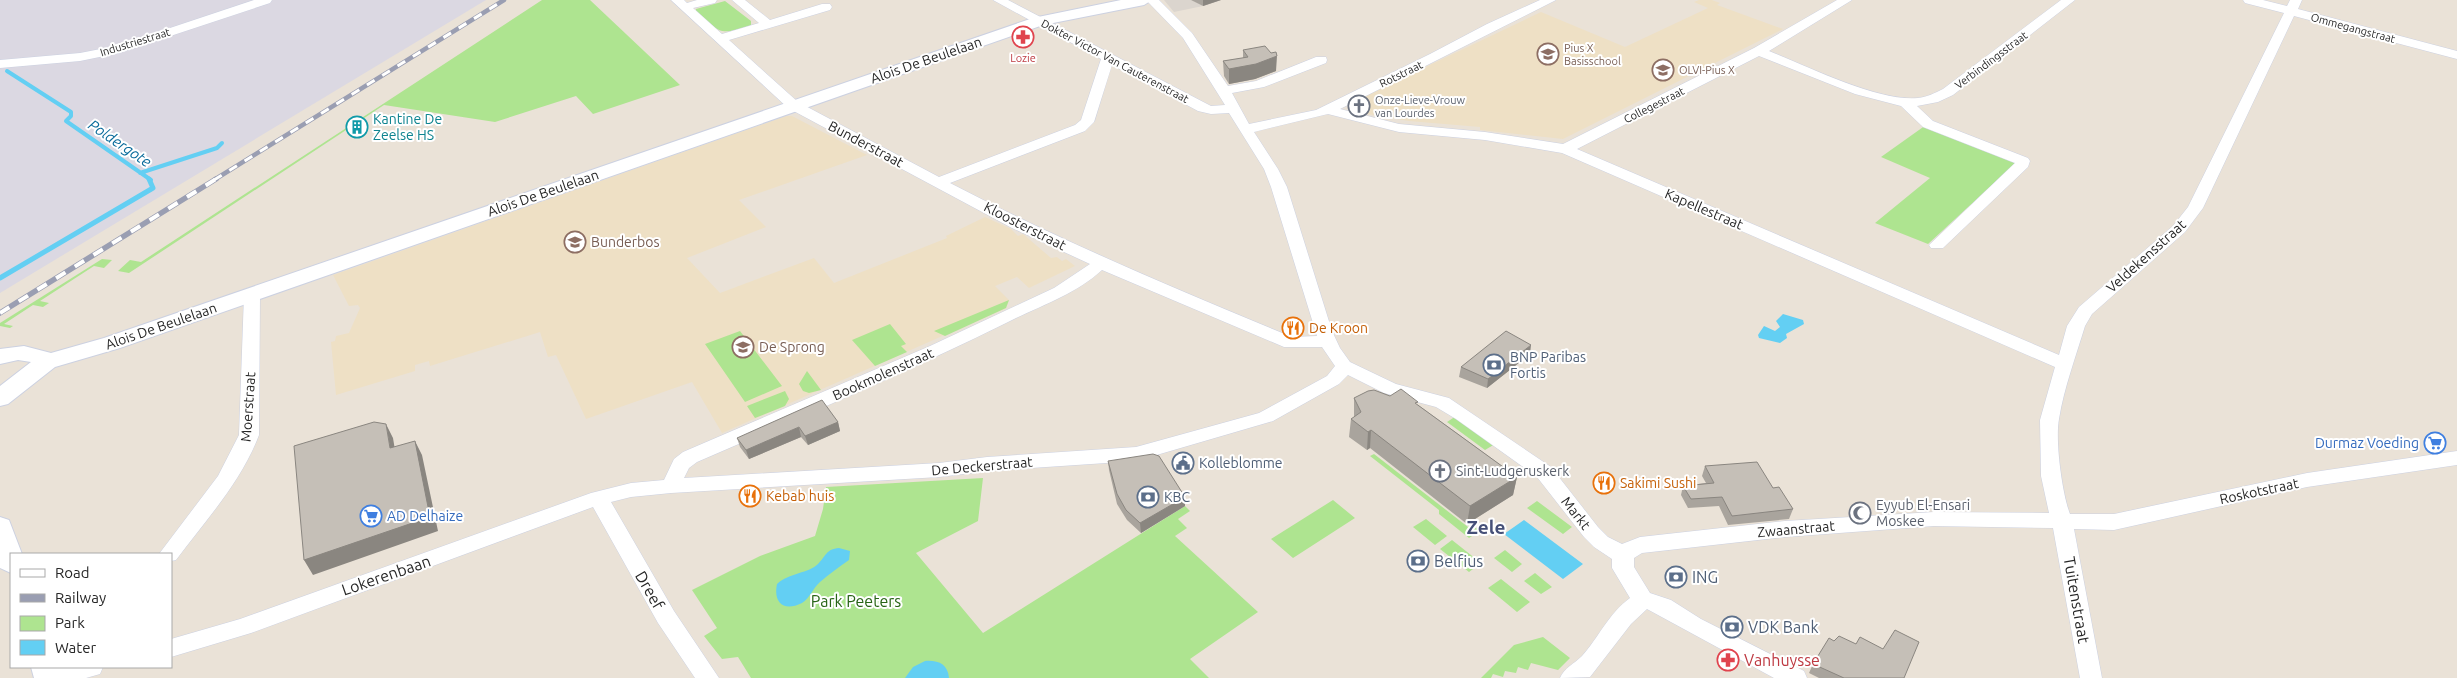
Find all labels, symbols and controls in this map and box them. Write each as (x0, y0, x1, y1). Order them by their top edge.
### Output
street label: Ommegangstraat (2309, 11, 2397, 45)
street label: Dokter Victor Van Cauterenstraat (1039, 17, 1191, 105)
street label: Industriestraat (98, 25, 172, 58)
pharmacy icon: Lozie (1011, 25, 1035, 49)
street label: Verbindingsstraat (1952, 28, 2030, 91)
street label: Alois De Beulelaan (868, 33, 984, 87)
school or university icon: Pius X Basisschool (1536, 42, 1560, 66)
place label: Pius X Basisschool (1564, 42, 1621, 67)
place label: Lozie (1010, 52, 1036, 64)
street label: Rotstraat (1377, 58, 1425, 90)
school or university icon: OLVI-Pius X (1651, 58, 1675, 82)
place label: OLVI-Pius X (1679, 64, 1735, 76)
street label: Collegestraat (1622, 84, 1687, 125)
church icon: Onze-Lieve-Vrouw van Lourdes (1347, 94, 1371, 118)
place label: Onze-Lieve-Vrouw van Lourdes (1375, 94, 1466, 119)
place label: Kantine De Zeelse HS (373, 111, 442, 143)
building icon: Kantine De Zeelse HS (345, 115, 369, 139)
water label: Poldergote (85, 116, 155, 170)
street label: Bunderstraat (826, 117, 907, 171)
street label: Alois De Beulelaan (485, 166, 601, 220)
street label: Kapellestraat (1662, 185, 1746, 233)
street label: Kloosterstraat (981, 198, 1069, 254)
street label: Veldekensstraat (2103, 216, 2189, 296)
school or university icon: Bunderbos (563, 230, 587, 254)
place label: Bunderbos (591, 234, 660, 250)
street label: Alois De Beulelaan (103, 299, 219, 353)
restaurant icon: De Kroon (1281, 316, 1305, 340)
place label: De Kroon (1309, 320, 1368, 336)
school or university icon: De Sprong (731, 335, 755, 359)
place label: De Sprong (759, 339, 825, 355)
street label: Bookmolenstraat (830, 344, 936, 403)
place label: BNP Paribas Fortis (1510, 349, 1586, 381)
bank icon: BNP Paribas Fortis (1482, 353, 1506, 377)
street label: Moerstraat (238, 371, 258, 443)
supermarket icon: Durmaz Voeding (2423, 431, 2447, 455)
place label: Durmaz Voeding (2315, 435, 2419, 451)
public building icon: Kolleblomme (1171, 451, 1195, 475)
street label: De Deckerstraat (931, 454, 1034, 478)
place label: Kolleblomme (1199, 455, 1283, 471)
church icon: Sint-Ludgeruskerk (1428, 459, 1452, 483)
place label: Sint-Ludgeruskerk (1456, 463, 1569, 479)
restaurant icon: Sakimi Sushi (1592, 471, 1616, 495)
place label: Sakimi Sushi (1620, 475, 1697, 491)
street label: Roskotstraat (2218, 475, 2300, 507)
restaurant icon: Kebab huis (738, 484, 762, 508)
bank icon: KBC (1136, 485, 1160, 509)
place label: Kebab huis (766, 488, 834, 504)
place label: KBC (1164, 489, 1190, 505)
street label: Markt (1558, 493, 1594, 533)
place label: Eyyub El-Ensari Moskee (1876, 497, 1970, 529)
mosque icon: Eyyub El-Ensari Moskee (1848, 501, 1872, 525)
supermarket icon: AD Delhaize (359, 504, 383, 528)
place label: AD Delhaize (387, 508, 463, 524)
district label: Zele (1467, 516, 1505, 538)
street label: Zwaanstraat (1757, 518, 1836, 540)
bank icon: Belfius (1406, 549, 1430, 573)
street label: Lokerenbaan (339, 551, 433, 599)
place label: Belfius (1434, 552, 1483, 570)
legend (10, 553, 172, 668)
street label: Tuitenstraat (2061, 555, 2094, 645)
text: Road (55, 564, 90, 581)
bank icon: ING (1664, 565, 1688, 589)
street label: Dreef (632, 568, 669, 613)
place label: ING (1692, 568, 1718, 586)
text: Railway (55, 589, 106, 606)
park label: Park Peeters (811, 592, 901, 610)
text: Park (55, 614, 85, 631)
bank icon: VDK Bank (1720, 615, 1744, 639)
place label: VDK Bank (1748, 618, 1818, 636)
text: Water (55, 639, 96, 656)
pharmacy icon: Vanhuysse (1716, 648, 1740, 672)
place label: Vanhuysse (1744, 651, 1820, 669)

